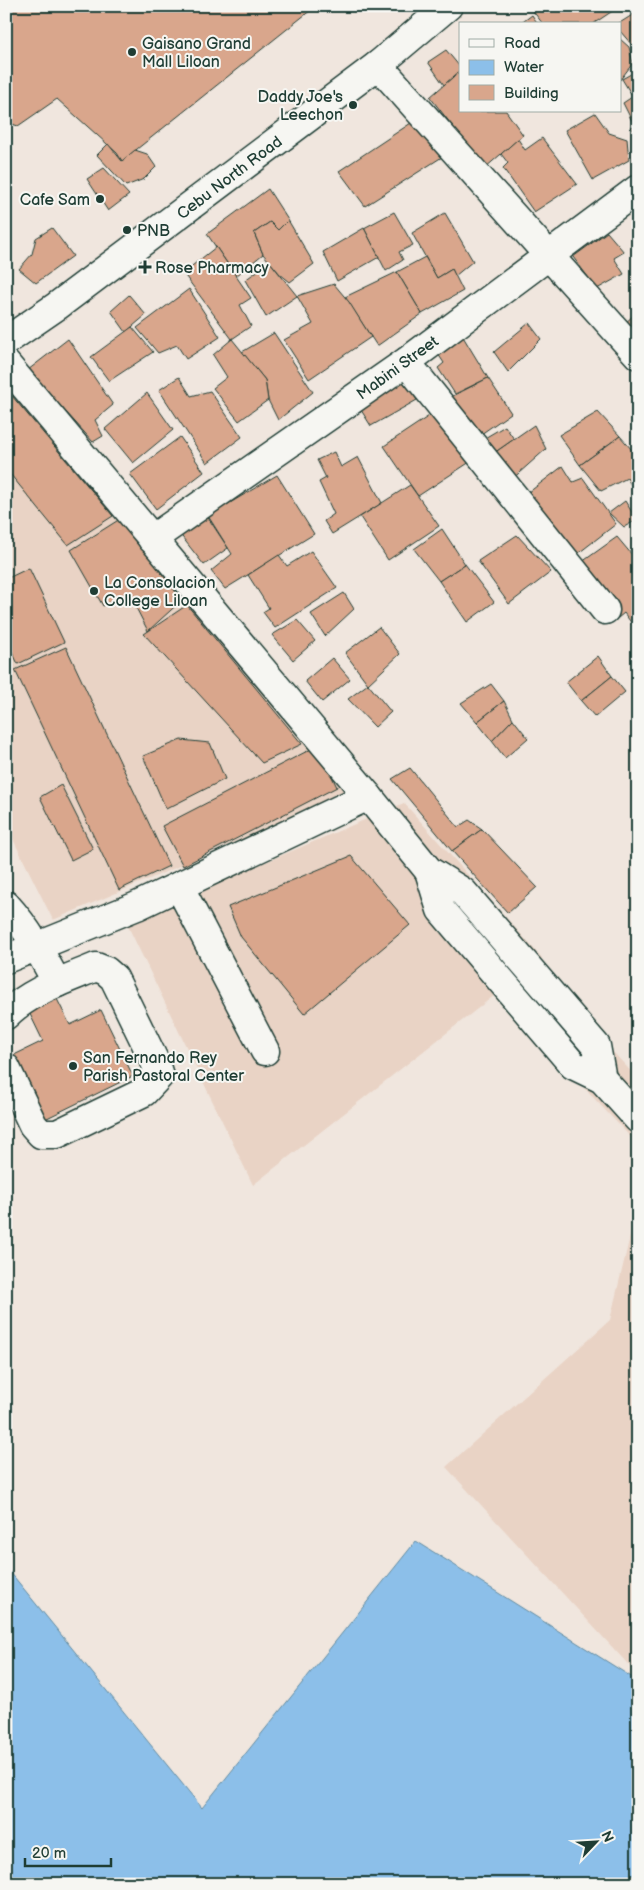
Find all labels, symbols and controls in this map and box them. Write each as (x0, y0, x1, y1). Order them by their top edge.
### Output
legend (459, 22, 622, 112)
text: Road (504, 34, 540, 53)
place label: Gaisano Grand Mall Liloan (142, 35, 251, 72)
marker: Gaisano Grand Mall Liloan (126, 46, 138, 58)
text: Water (504, 58, 544, 77)
text: Building (504, 84, 559, 103)
place label: Daddy Joe's Leechon (257, 88, 343, 125)
marker: Daddy Joe's Leechon (347, 99, 359, 111)
street label: Cebu North Road (174, 132, 286, 224)
place label: Cafe Sam (20, 191, 90, 210)
marker: Cafe Sam (94, 193, 106, 205)
place label: PNB (137, 222, 170, 241)
marker: PNB (121, 224, 133, 236)
place label: Rose Pharmacy (155, 259, 270, 278)
marker: Rose Pharmacy (139, 261, 151, 273)
street label: Mabini Street (353, 332, 442, 404)
place label: La Consolacion College Liloan (104, 574, 215, 611)
marker: La Consolacion College Liloan (88, 585, 100, 597)
place label: San Fernando Rey Parish Pastoral Center (83, 1049, 244, 1086)
marker: San Fernando Rey Parish Pastoral Center (67, 1060, 79, 1072)
north arrow (572, 1818, 622, 1868)
text: N (597, 1828, 617, 1845)
scale bar (25, 1835, 111, 1867)
text: 20 m (32, 1844, 66, 1863)

